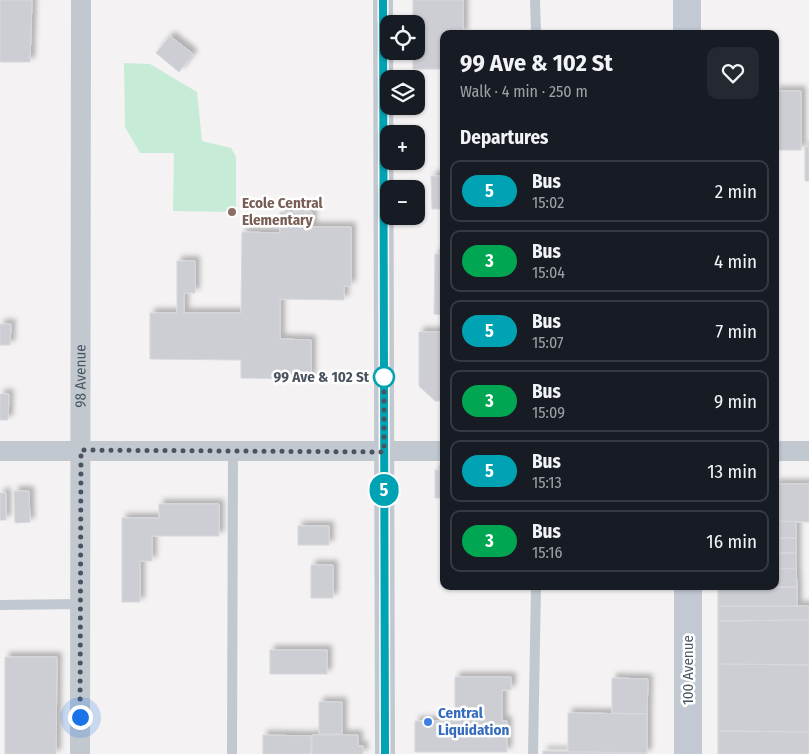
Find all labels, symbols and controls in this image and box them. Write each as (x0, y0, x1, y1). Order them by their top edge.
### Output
map controls (380, 15, 425, 225)
button: locate (380, 15, 425, 60)
button: heart (707, 47, 759, 99)
text: 99 Ave & 102 St (460, 49, 613, 77)
button: layers (380, 70, 425, 115)
text: Walk · 4 min · 250 m (460, 82, 588, 101)
button: + (380, 125, 425, 170)
text: Departures (460, 126, 548, 149)
text: Bus (532, 170, 561, 193)
button: − (380, 180, 425, 225)
text: 5 (485, 180, 494, 202)
text: 2 min (715, 180, 757, 203)
text: 15:02 (532, 193, 564, 212)
place label: Ecole Central Elementary (242, 194, 323, 229)
marker: Ecole Central Elementary (226, 206, 238, 218)
text: Bus (532, 240, 561, 263)
text: 3 (485, 250, 494, 272)
text: 4 min (714, 250, 757, 273)
text: 15:04 (532, 263, 565, 282)
text: Bus (532, 310, 561, 333)
text: 5 (485, 320, 494, 342)
text: 7 min (715, 320, 757, 343)
text: 15:07 (532, 333, 564, 352)
street label: 98 Avenue (71, 344, 90, 408)
marker: 99 Ave & 102 St (373, 366, 395, 388)
place label: 99 Ave & 102 St (274, 368, 370, 386)
text: Bus (532, 380, 561, 403)
text: 3 (485, 390, 494, 412)
text: 9 min (714, 390, 757, 413)
text: 15:09 (532, 403, 565, 422)
text: Bus (532, 450, 561, 473)
text: 5 (485, 460, 494, 482)
text: 13 min (707, 460, 757, 483)
text: 15:13 (532, 473, 562, 492)
line badge: 5 (368, 474, 400, 506)
text: 5 (380, 479, 388, 501)
text: Bus (532, 520, 561, 543)
text: 3 (485, 530, 494, 552)
text: 16 min (706, 530, 757, 553)
text: 15:16 (532, 543, 563, 562)
street label: 100 Avenue (679, 635, 697, 705)
place label: Central Liquidation (438, 704, 510, 739)
your location (68, 705, 93, 730)
marker: Central Liquidation (422, 716, 434, 728)

